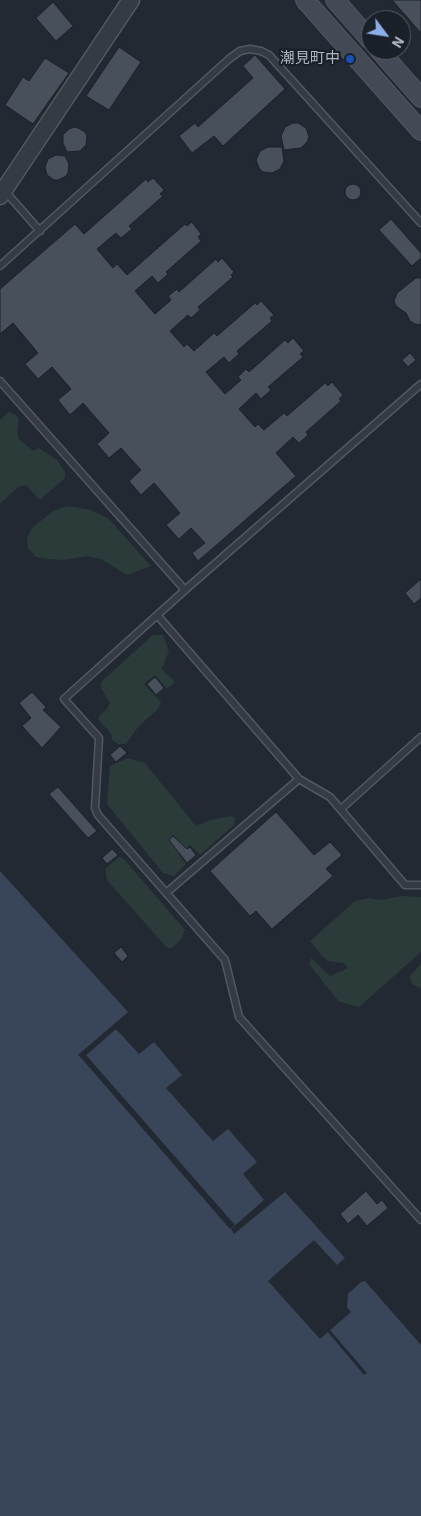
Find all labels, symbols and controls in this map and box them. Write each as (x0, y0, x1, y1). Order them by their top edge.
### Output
north arrow (361, 10, 411, 60)
text: N (388, 33, 408, 51)
place label: 潮見町中 (280, 50, 340, 68)
marker: 潮見町中 (344, 53, 356, 65)

